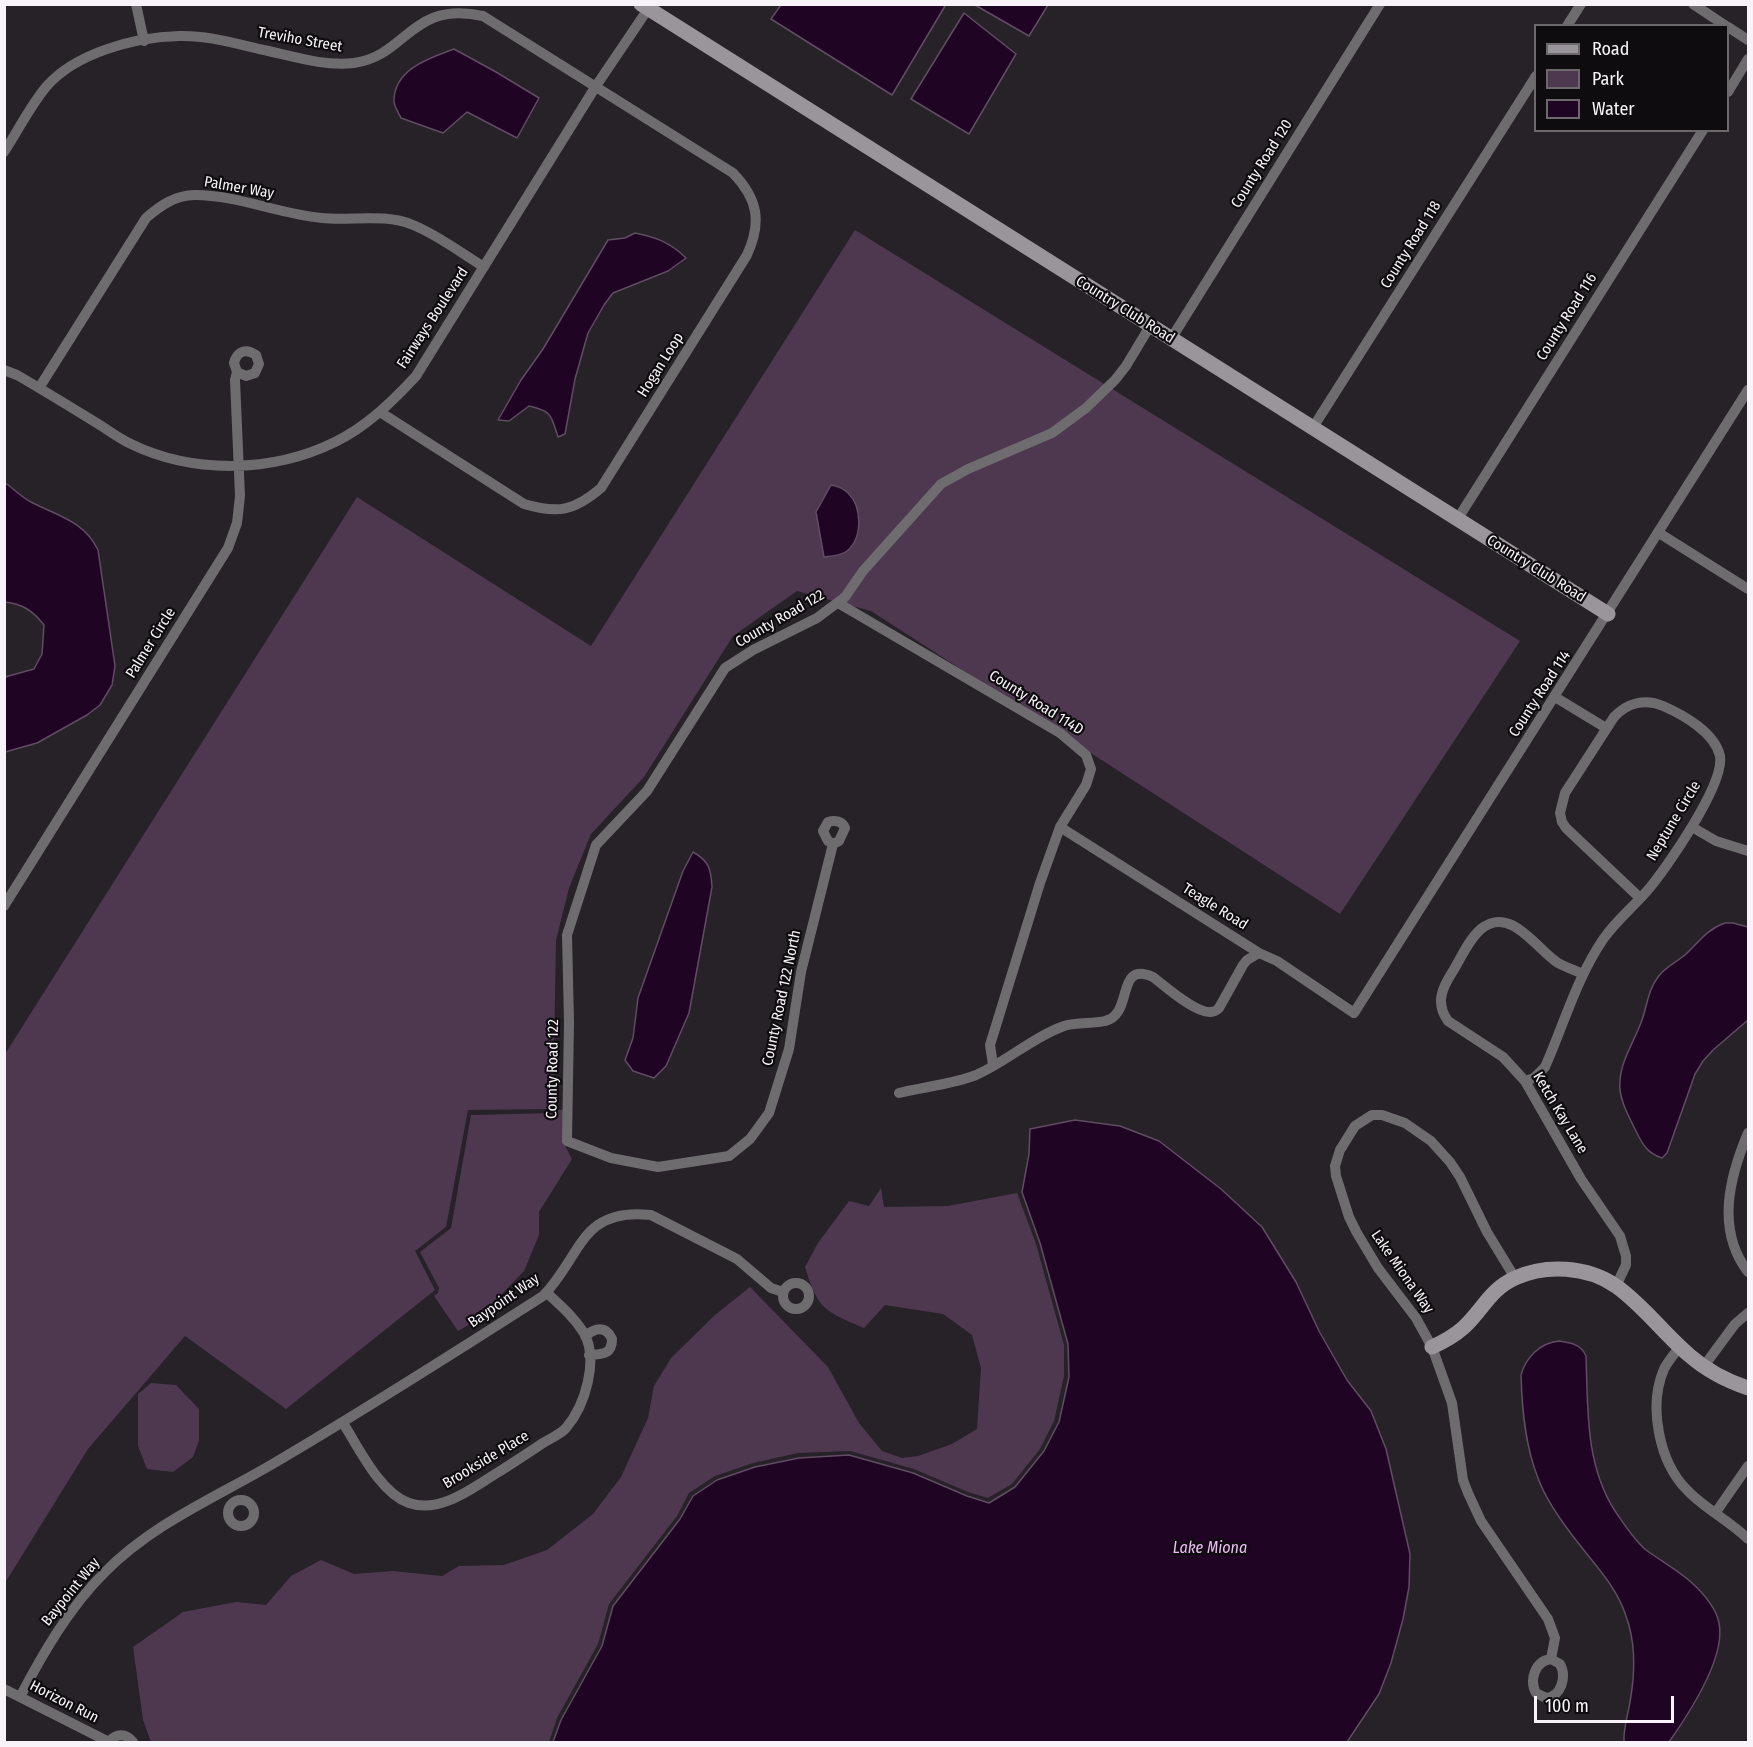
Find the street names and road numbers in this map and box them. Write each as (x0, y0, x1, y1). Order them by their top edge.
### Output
street label: Treviho Street (256, 24, 344, 56)
street label: County Road 120 (1228, 116, 1296, 212)
street label: Palmer Way (203, 173, 275, 203)
street label: County Road 118 (1377, 198, 1445, 292)
street label: Fairways Boulevard (394, 264, 472, 372)
street label: County Road 116 (1533, 270, 1601, 364)
street label: Country Club Road (1072, 272, 1178, 348)
street label: Hogan Loop (634, 329, 688, 401)
street label: Country Club Road (1483, 531, 1589, 607)
street label: County Road 122 (732, 586, 828, 652)
street label: Palmer Circle (122, 604, 180, 682)
street label: County Road 114 (1505, 647, 1575, 741)
street label: County Road 114D (985, 667, 1087, 739)
street label: Neptune Circle (1643, 778, 1705, 864)
street label: Teagle Road (1179, 880, 1251, 934)
street label: County Road 122 North (759, 928, 805, 1068)
street label: County Road 122 (543, 1019, 563, 1119)
street label: Ketch Kay Lane (1529, 1069, 1591, 1157)
street label: Lake Miona Way (1367, 1227, 1437, 1317)
street label: Baypoint Way (465, 1270, 543, 1332)
street label: Brookside Place (440, 1427, 532, 1493)
street label: Baypoint Way (38, 1554, 104, 1630)
street label: Horizon Run (26, 1677, 102, 1727)

